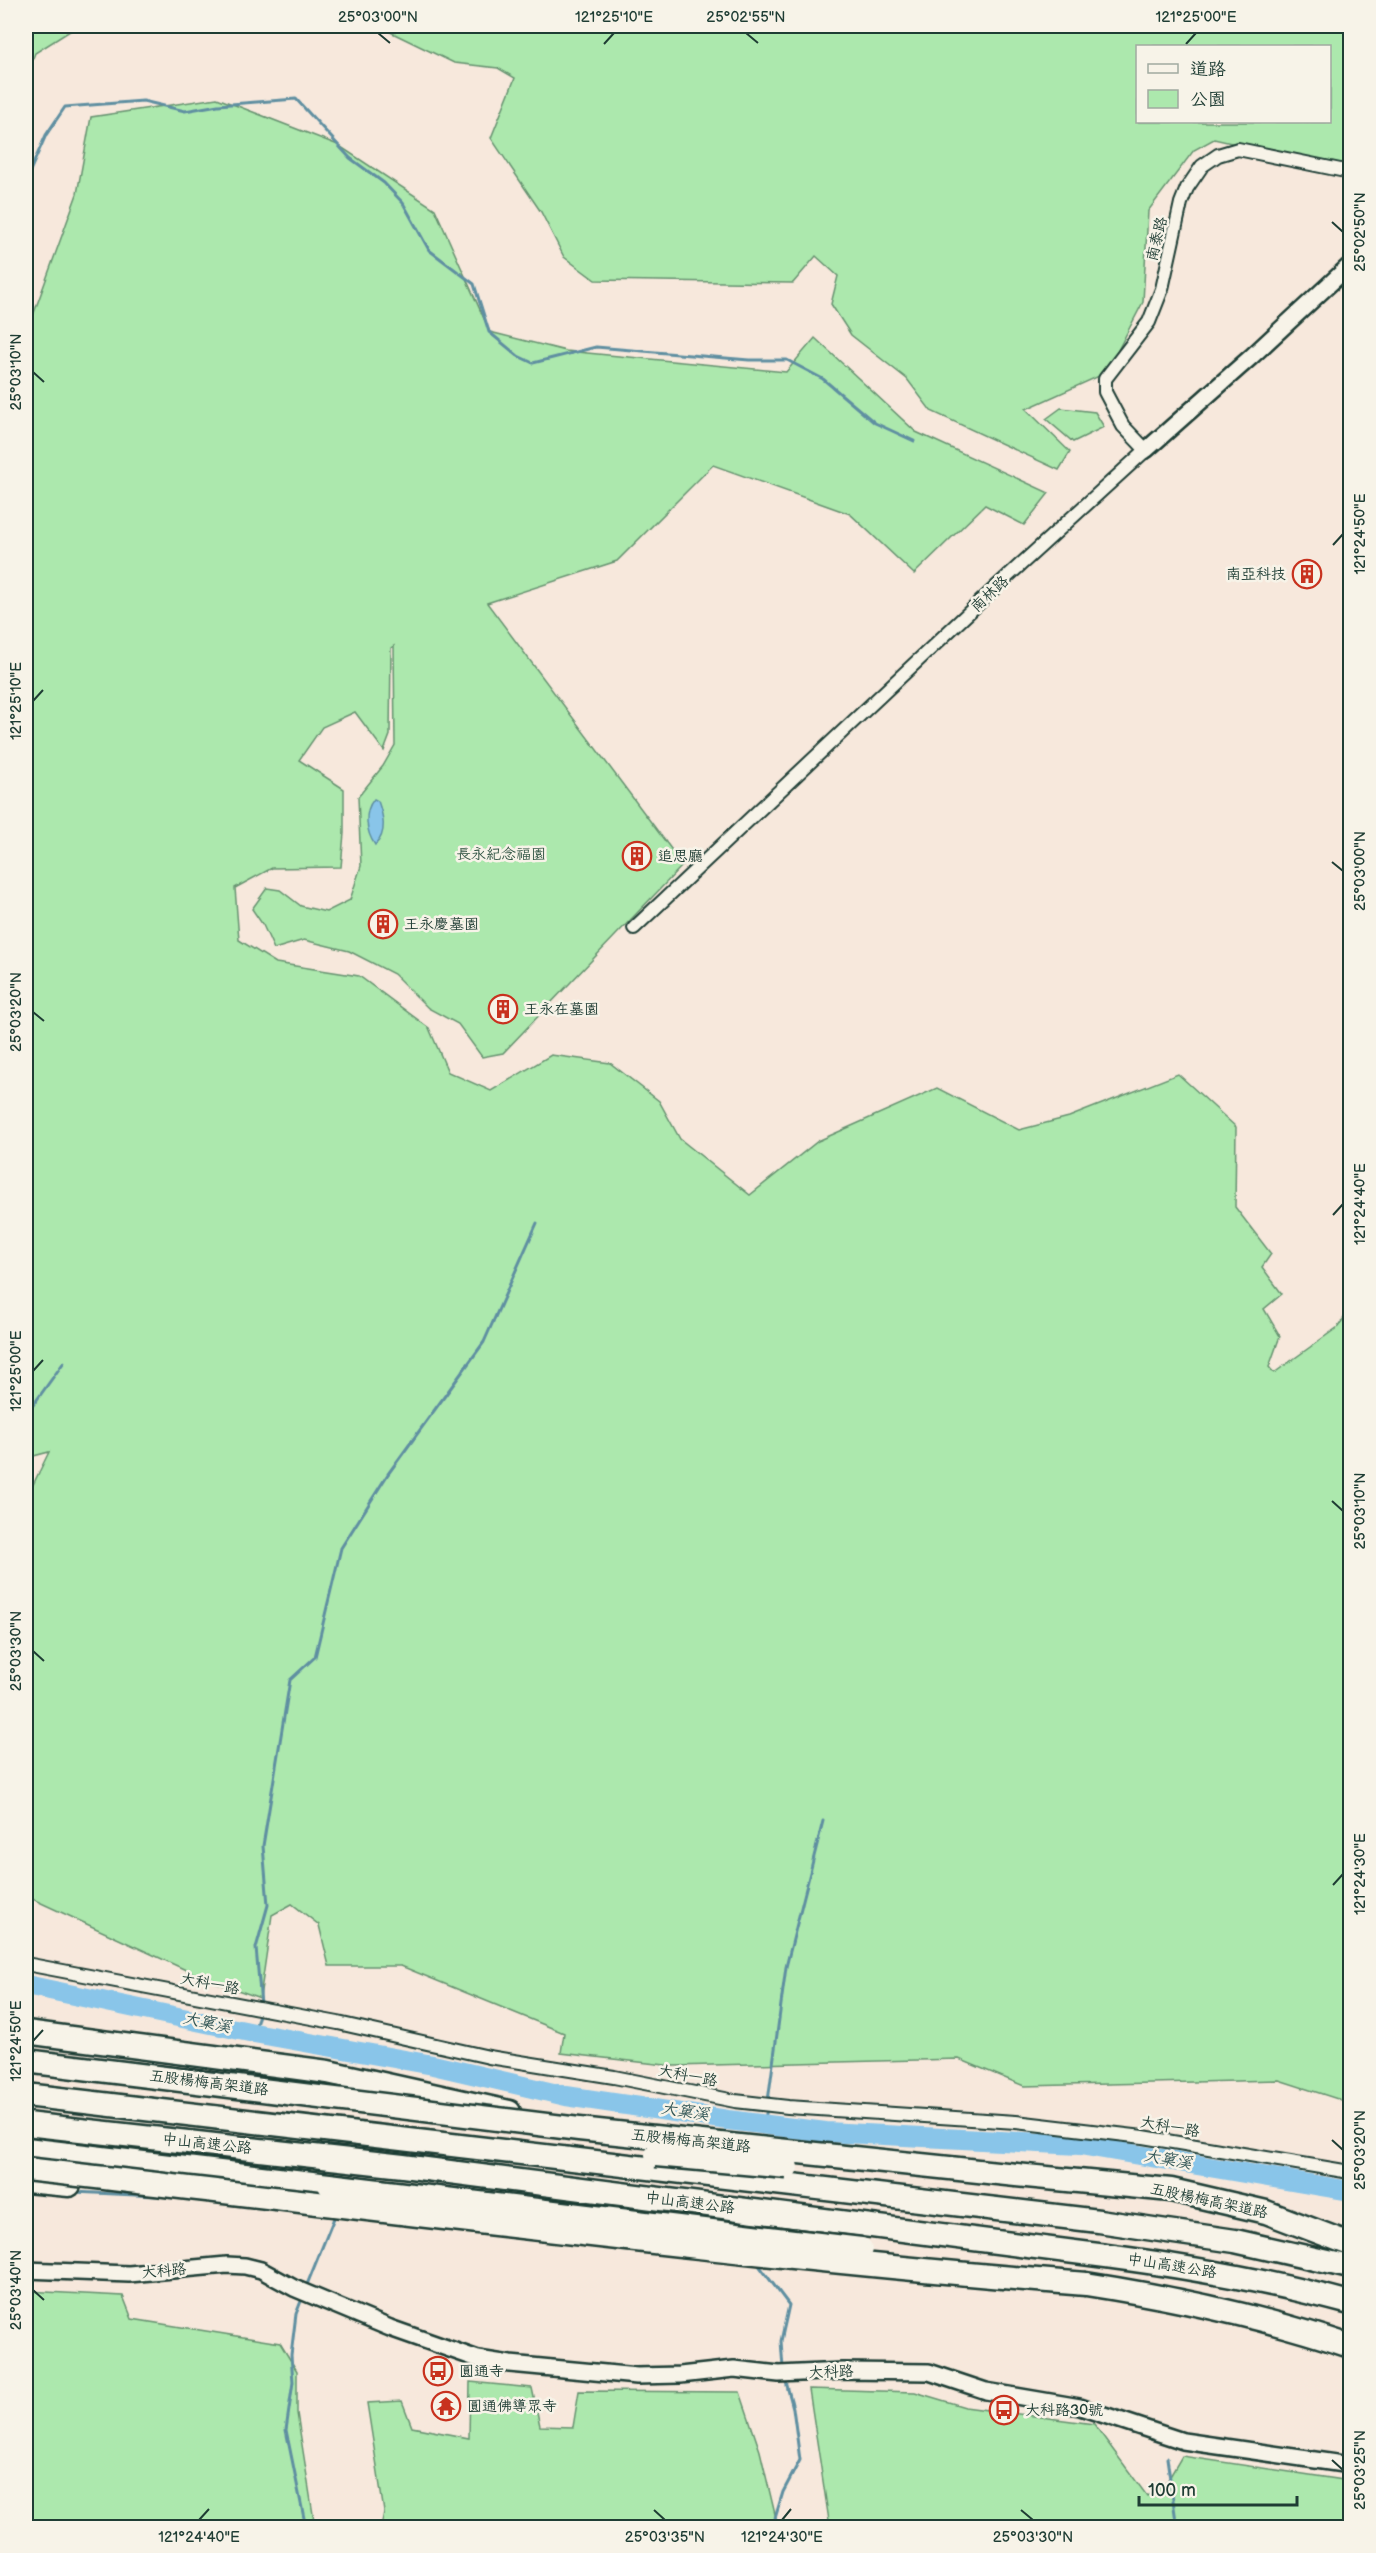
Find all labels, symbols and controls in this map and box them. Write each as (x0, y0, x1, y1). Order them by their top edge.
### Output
text: 25°03'00"N (338, 8, 418, 27)
text: 121°25'10"E (575, 8, 653, 27)
text: 25°02'55"N (706, 8, 786, 27)
text: 121°25'00"E (1155, 8, 1237, 27)
legend (1136, 45, 1331, 123)
text: 道路 (1190, 59, 1226, 80)
text: 公園 (1190, 89, 1226, 110)
text: 25°02'50"N (1351, 192, 1370, 272)
street label: 南泰路 (1142, 215, 1172, 263)
text: 25°03'10"N (7, 333, 26, 411)
text: 121°24'50"E (1351, 493, 1370, 575)
building icon: 南亞科技 (1291, 558, 1323, 590)
place label: 南亞科技 (1226, 565, 1286, 584)
street label: 南林路 (967, 572, 1013, 616)
text: 121°25'10"E (7, 662, 26, 740)
text: 25°03'00"N (1351, 831, 1370, 911)
building icon: 追思廳 (621, 840, 653, 872)
park label: 長永紀念福園 (456, 845, 546, 864)
place label: 追思廳 (658, 847, 703, 866)
building icon: 王永慶墓園 (367, 908, 399, 940)
place label: 王永慶墓園 (404, 915, 479, 934)
text: 25°03'20"N (7, 972, 26, 1052)
building icon: 王永在墓園 (487, 993, 519, 1025)
place label: 王永在墓園 (524, 1000, 599, 1019)
text: 121°24'40"E (1351, 1163, 1370, 1245)
text: 121°25'00"E (7, 1330, 26, 1412)
text: 25°03'10"N (1351, 1472, 1370, 1550)
text: 25°03'30"N (7, 1611, 26, 1691)
text: 121°24'30"E (1351, 1833, 1370, 1915)
street label: 大科一路 (179, 1969, 241, 1999)
text: 121°24'50"E (7, 2000, 26, 2082)
water label: 大窠溪 (182, 2009, 233, 2037)
street label: 大科一路 (657, 2061, 719, 2091)
street label: 五股楊梅高架道路 (148, 2066, 270, 2100)
water label: 大窠溪 (660, 2099, 711, 2125)
text: 25°03'20"N (1351, 2110, 1370, 2190)
street label: 大科一路 (1139, 2112, 1201, 2142)
street label: 五股楊梅高架道路 (630, 2125, 752, 2157)
street label: 中山高速公路 (161, 2130, 253, 2158)
water label: 大窠溪 (1143, 2146, 1194, 2174)
street label: 五股楊梅高架道路 (1148, 2179, 1270, 2223)
street label: 中山高速公路 (644, 2188, 736, 2218)
text: 25°03'40"N (7, 2250, 26, 2330)
street label: 中山高速公路 (1126, 2250, 1218, 2282)
street label: 大科路 (141, 2260, 187, 2282)
bus stop icon: 圓通寺 (422, 2355, 454, 2387)
place label: 圓通寺 (459, 2362, 504, 2381)
street label: 大科路 (808, 2362, 854, 2382)
temple icon: 圓通佛導眾寺 (430, 2390, 462, 2422)
bus stop icon: 大科路30號 (988, 2394, 1020, 2426)
place label: 圓通佛導眾寺 (467, 2397, 557, 2416)
place label: 大科路30號 (1025, 2401, 1103, 2420)
text: 25°03'25"N (1351, 2430, 1370, 2510)
scale bar (1139, 2469, 1296, 2507)
text: 100 m (1148, 2480, 1196, 2501)
text: 121°24'40"E (158, 2528, 240, 2547)
text: 25°03'35"N (625, 2528, 705, 2547)
text: 121°24'30"E (741, 2528, 823, 2547)
text: 25°03'30"N (993, 2528, 1073, 2547)

